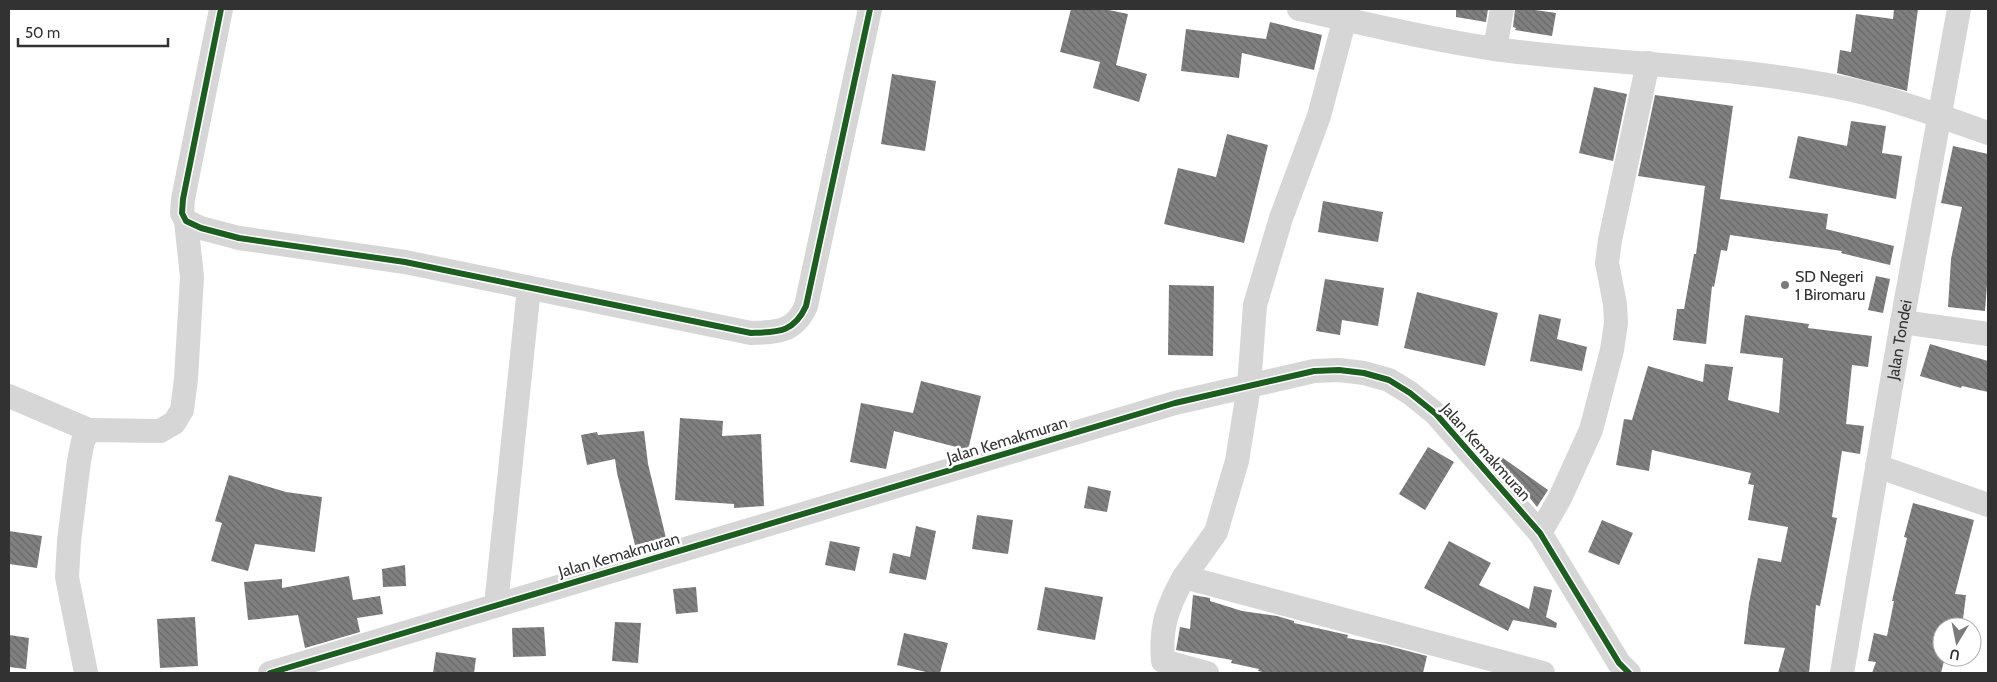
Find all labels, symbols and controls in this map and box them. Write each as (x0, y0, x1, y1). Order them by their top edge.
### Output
scale bar (18, 15, 168, 47)
text: 50 m (25, 24, 60, 42)
place label: SD Negeri 1 Biromaru (1795, 267, 1865, 304)
marker: SD Negeri 1 Biromaru (1779, 279, 1791, 291)
street label: Jalan Tondei (1883, 298, 1915, 382)
street label: Jalan Kemakmuran (1436, 398, 1535, 505)
street label: Jalan Kemakmuran (943, 413, 1070, 468)
street label: Jalan Kemakmuran (555, 529, 682, 582)
north arrow (1932, 617, 1982, 667)
text: U (1948, 645, 1961, 665)

